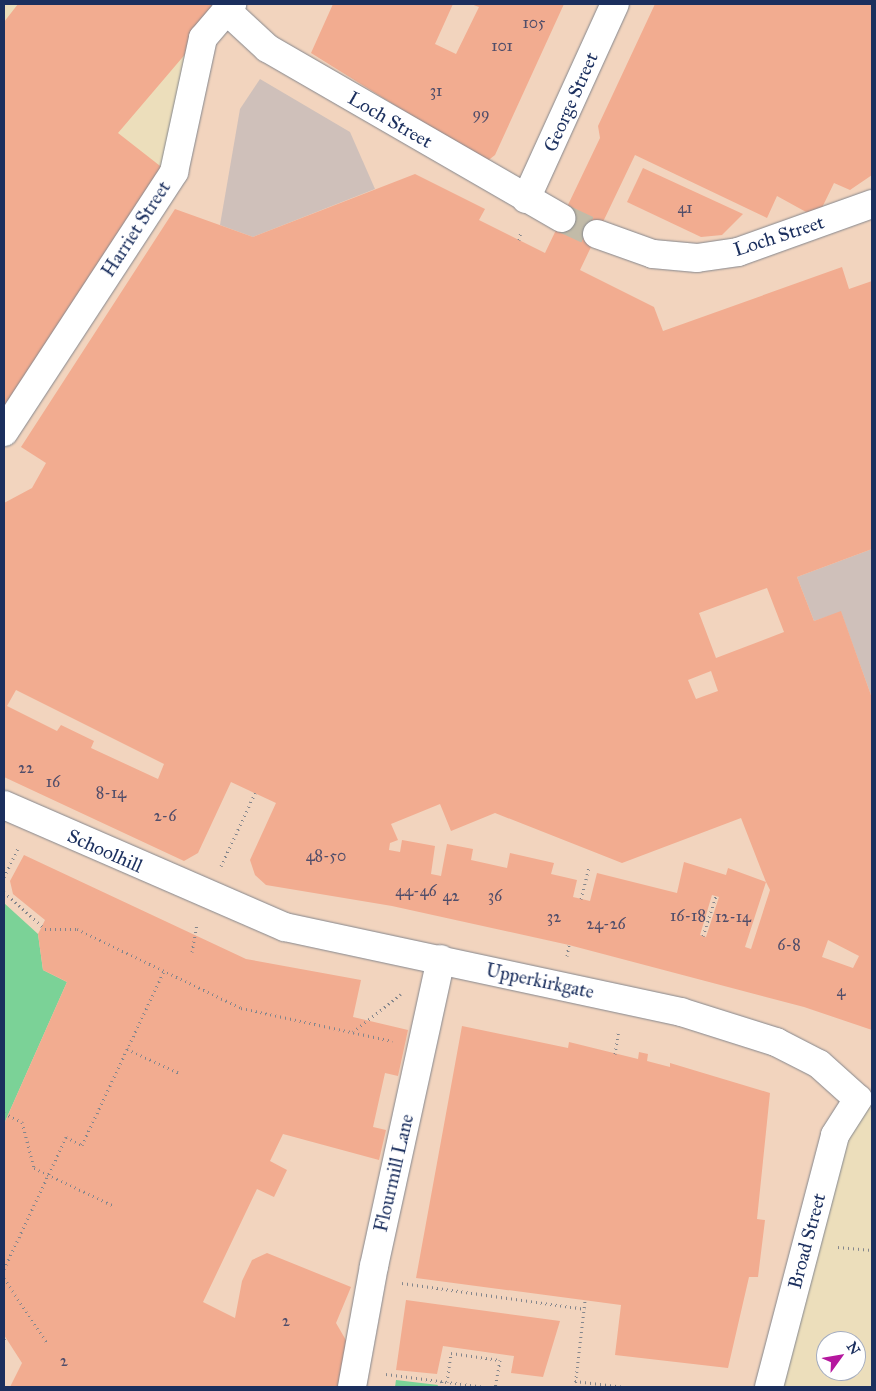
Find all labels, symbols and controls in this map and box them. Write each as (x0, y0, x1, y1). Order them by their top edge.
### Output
house number: 105 (522, 13, 546, 33)
house number: 101 (491, 36, 513, 56)
street label: George Street (539, 49, 603, 155)
house number: 31 (430, 81, 442, 101)
street label: Loch Street (344, 87, 436, 153)
house number: 99 (472, 104, 490, 124)
street label: Harriet Street (97, 177, 175, 281)
house number: 41 (677, 198, 693, 218)
street label: Loch Street (731, 211, 827, 261)
house number: 22 (18, 758, 34, 778)
house number: 16 (46, 772, 60, 792)
house number: 8-14 (96, 783, 126, 803)
house number: 2-6 (154, 806, 176, 826)
street label: Schoolhill (64, 824, 146, 878)
house number: 48-50 (306, 846, 346, 866)
house number: 44-46 (395, 881, 437, 901)
house number: 42 (443, 886, 459, 906)
house number: 36 (488, 886, 502, 906)
house number: 16-18 (670, 906, 706, 926)
house number: 32 (547, 907, 561, 927)
house number: 12-14 (715, 907, 751, 927)
house number: 24-26 (586, 914, 626, 934)
house number: 6-8 (777, 935, 801, 955)
street label: Upperkirkgate (484, 958, 596, 1004)
house number: 4 (837, 981, 845, 1001)
street label: Flourmill Lane (369, 1112, 419, 1234)
street label: Broad Street (783, 1191, 831, 1291)
house number: 2 (282, 1311, 290, 1331)
north arrow (816, 1331, 866, 1381)
text: N (843, 1339, 864, 1358)
house number: 2 (60, 1351, 68, 1371)

